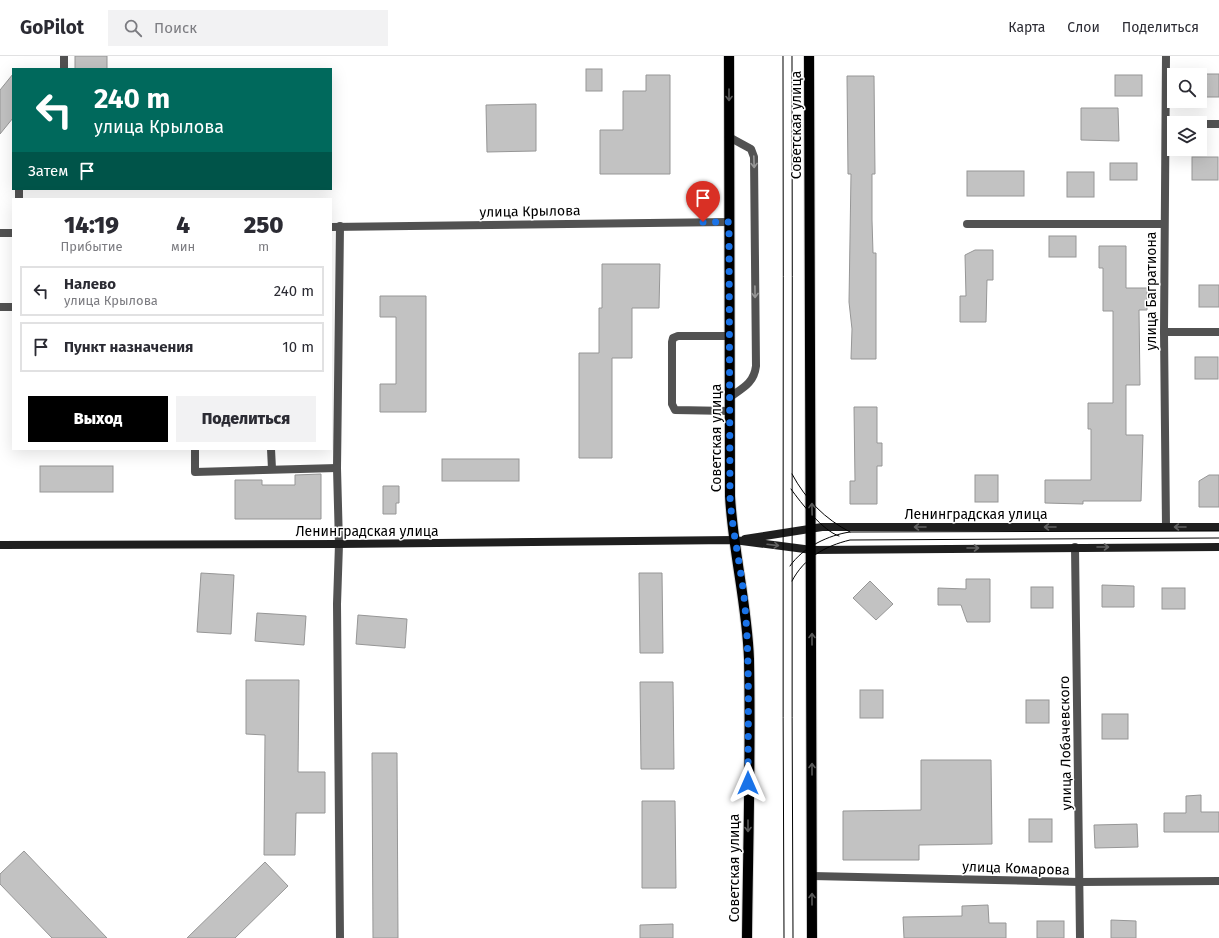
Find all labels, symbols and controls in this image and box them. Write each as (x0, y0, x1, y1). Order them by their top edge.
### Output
search box (108, 10, 388, 46)
text: GoPilot (20, 16, 84, 39)
icon: search (122, 17, 144, 39)
text: Поиск (154, 19, 197, 37)
text: Карта (1008, 19, 1045, 36)
text: Слои (1067, 19, 1100, 36)
text: Поделиться (1122, 19, 1199, 36)
map controls (1167, 68, 1207, 156)
button: search (1167, 68, 1207, 108)
street label: Советская улица (788, 71, 805, 179)
text: 240 m (94, 82, 170, 115)
icon: left (28, 84, 80, 136)
one-way arrow (725, 88, 733, 101)
text: улица Крылова (94, 116, 224, 138)
button: layers (1167, 116, 1207, 156)
one-way arrow (750, 156, 757, 169)
icon: arrive (76, 160, 98, 182)
text: Затем (28, 162, 68, 180)
pin (686, 181, 720, 222)
icon: arrive (692, 187, 714, 209)
street label: улица Крылова (479, 202, 581, 221)
text: 14:19 (64, 211, 119, 239)
text: 4 (176, 211, 190, 239)
text: 250 (244, 211, 284, 239)
street label: улица Багратиона (1143, 232, 1160, 350)
text: Прибытие (60, 239, 123, 254)
text: мин (171, 239, 195, 254)
text: m (258, 239, 269, 254)
text: Налево (64, 275, 116, 293)
icon: left (30, 280, 52, 302)
text: 240 m (274, 282, 314, 300)
one-way arrow (751, 285, 759, 298)
text: улица Крылова (64, 293, 158, 308)
icon: arrive (30, 336, 52, 358)
text: Пункт назначения (64, 338, 193, 356)
text: 10 m (282, 338, 314, 356)
street label: Советская улица (708, 384, 725, 492)
button: Выход (28, 396, 168, 442)
button: Поделиться (176, 396, 316, 442)
one-way arrow (808, 503, 816, 516)
street label: Ленинградская улица (904, 506, 1048, 523)
street label: Ленинградская улица (295, 523, 439, 540)
one-way arrow (914, 523, 927, 531)
one-way arrow (1044, 523, 1057, 531)
one-way arrow (1174, 523, 1187, 531)
one-way arrow (766, 541, 779, 549)
one-way arrow (1096, 543, 1109, 551)
one-way arrow (966, 544, 979, 552)
one-way arrow (808, 633, 816, 646)
street label: улица Лобачевского (1056, 675, 1075, 811)
position arrow (727, 762, 769, 804)
one-way arrow (808, 763, 816, 776)
street label: Советская улица (726, 814, 743, 922)
one-way arrow (744, 819, 752, 832)
street label: улица Комарова (962, 858, 1070, 879)
one-way arrow (808, 893, 816, 906)

